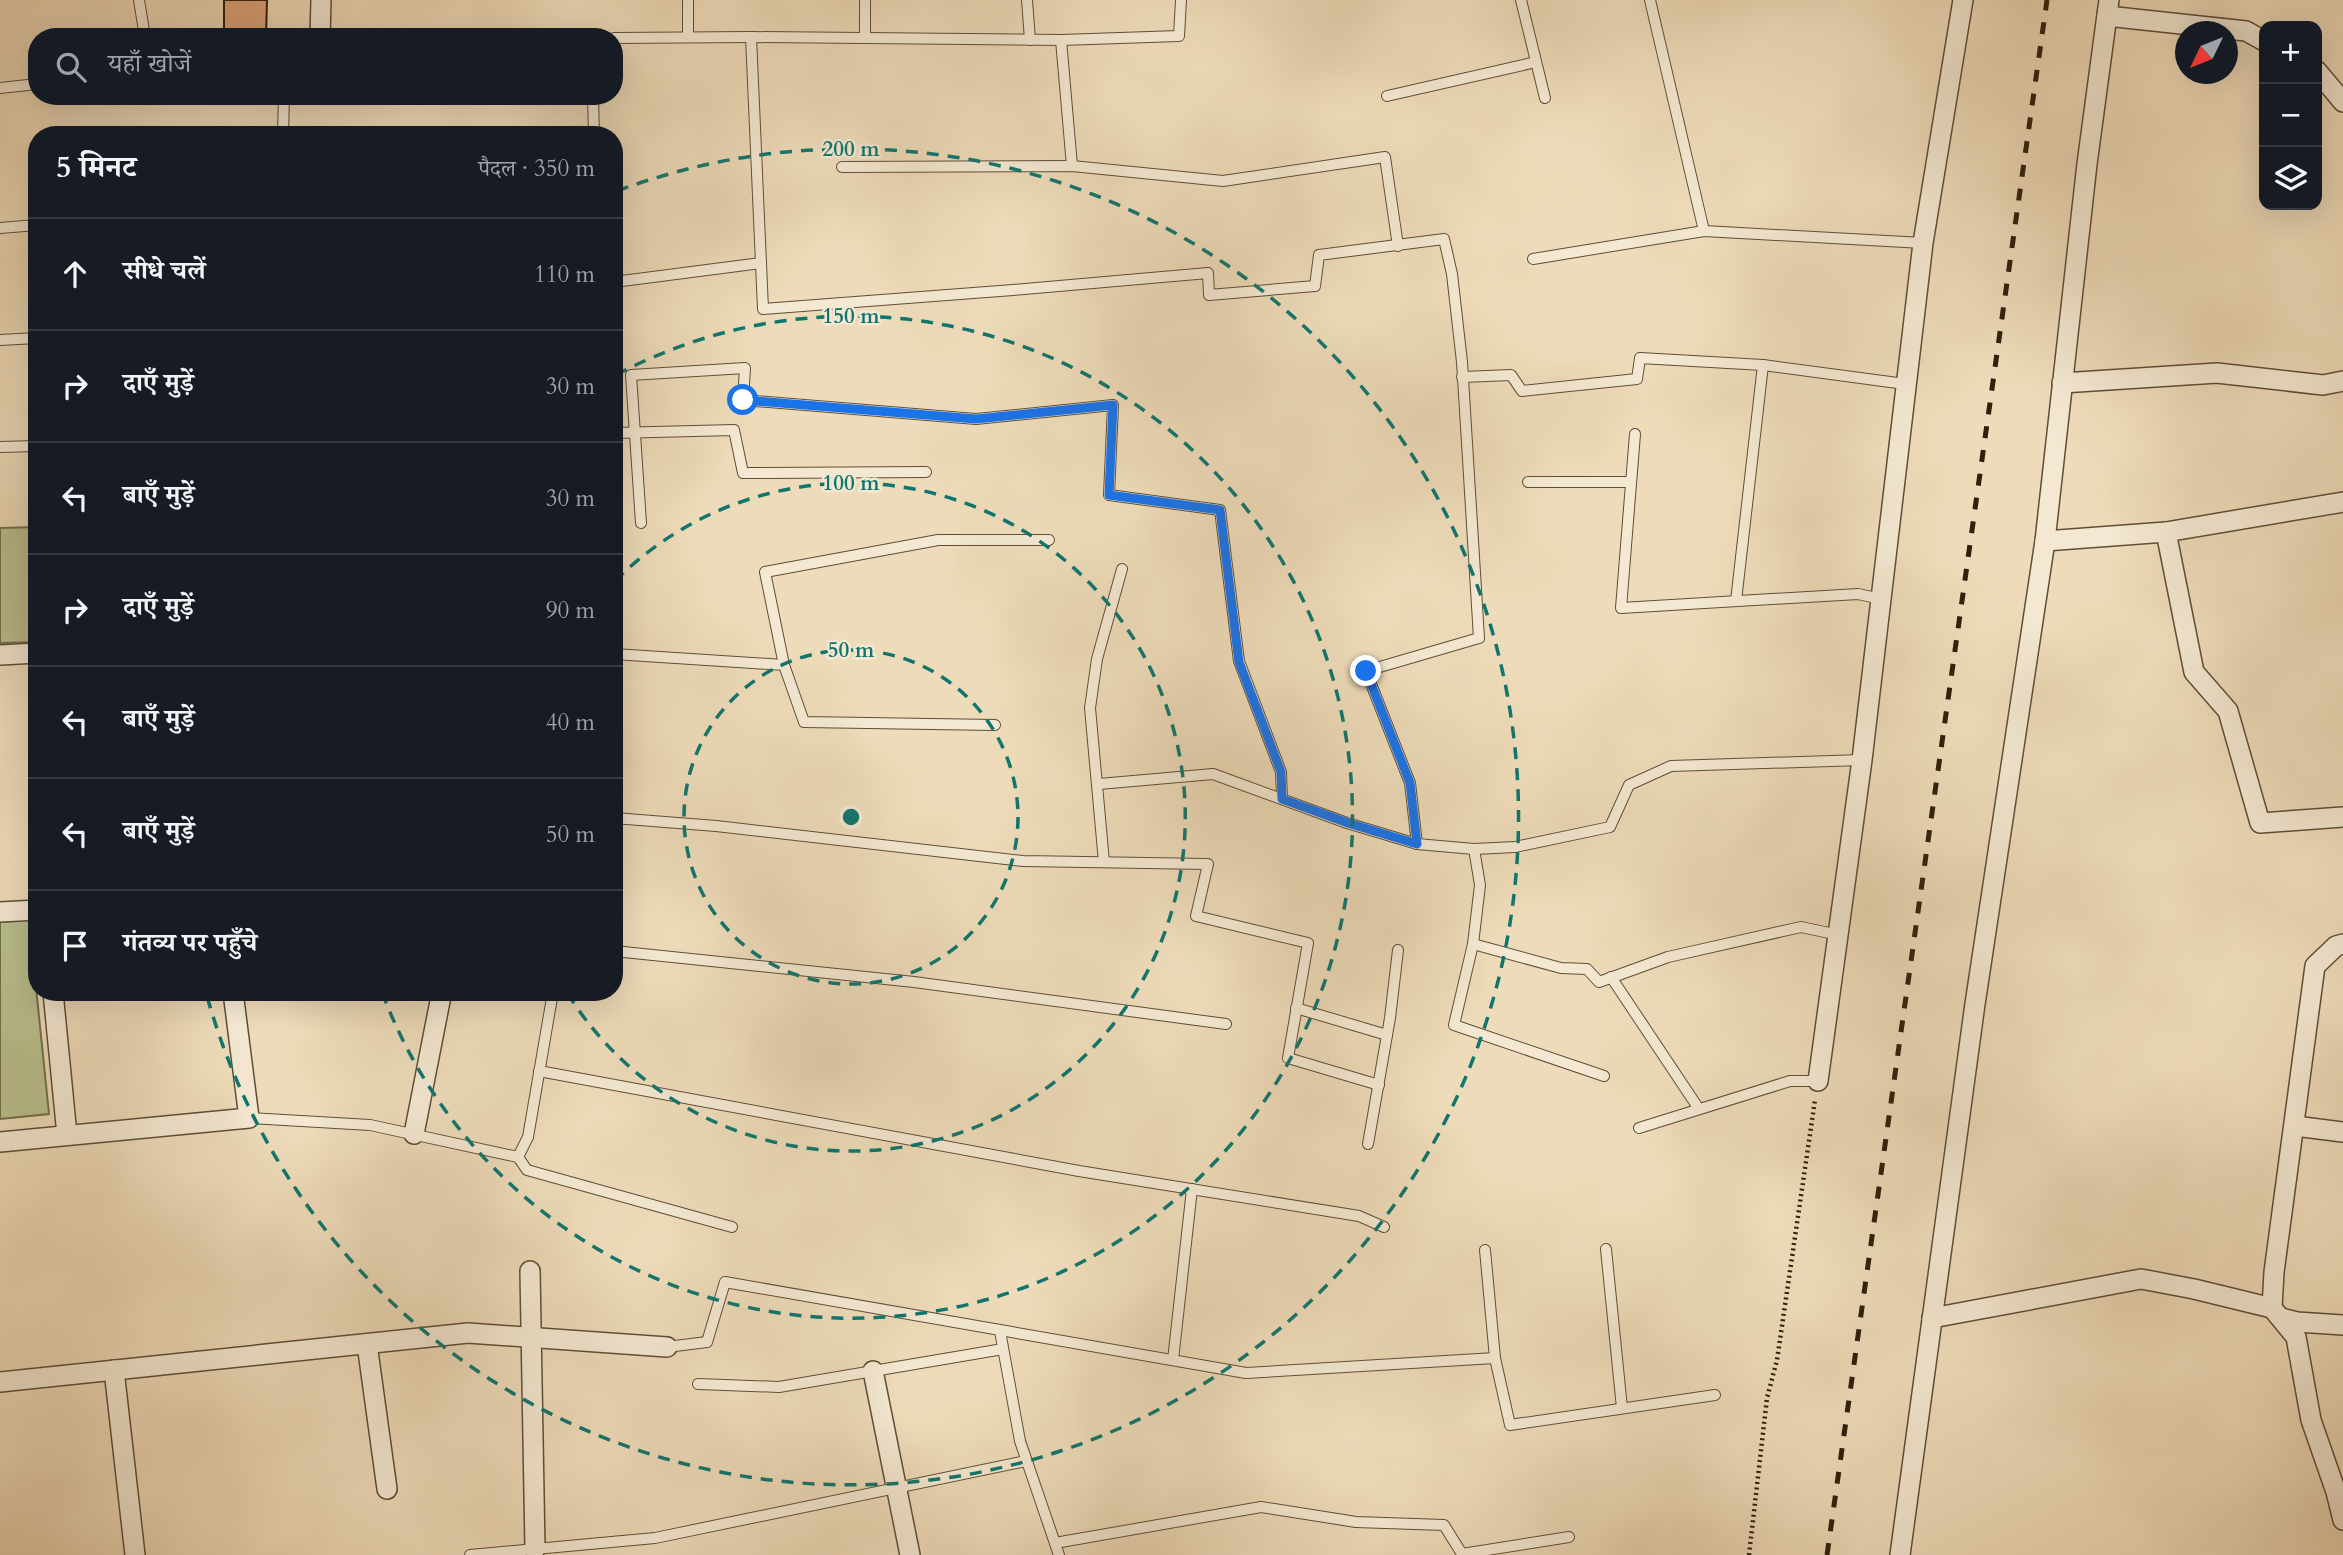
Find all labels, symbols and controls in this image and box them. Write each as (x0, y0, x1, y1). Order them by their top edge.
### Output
north arrow (2175, 21, 2238, 84)
map controls (2259, 21, 2322, 210)
button: + (2259, 21, 2322, 84)
search box (28, 28, 623, 105)
text: यहाँ खोजें (108, 46, 191, 81)
icon: search (52, 48, 90, 86)
button: − (2259, 84, 2322, 147)
text: 200 m (822, 135, 880, 164)
text: 5 मिनट (56, 147, 136, 188)
button: layers (2259, 147, 2322, 210)
text: पैदल · 350 m (478, 153, 595, 184)
text: सीधे चलें (123, 253, 205, 288)
icon: ahead (56, 255, 94, 293)
text: 110 m (534, 259, 595, 290)
text: 150 m (822, 302, 880, 331)
text: दाएँ मुड़ें (123, 365, 194, 400)
icon: right (56, 367, 94, 405)
text: 30 m (546, 371, 595, 402)
route start (727, 384, 758, 415)
text: 100 m (822, 469, 880, 498)
text: बाएँ मुड़ें (123, 477, 194, 512)
icon: left (56, 479, 94, 517)
text: 30 m (546, 483, 595, 514)
text: दाएँ मुड़ें (123, 589, 194, 624)
icon: right (56, 591, 94, 629)
text: 90 m (546, 595, 595, 626)
text: 50 m (828, 636, 875, 665)
route end (1350, 655, 1381, 686)
text: बाएँ मुड़ें (123, 701, 194, 736)
icon: left (56, 703, 94, 741)
text: 40 m (546, 707, 595, 738)
centre of rings (839, 805, 863, 829)
text: बाएँ मुड़ें (123, 813, 194, 848)
icon: left (56, 815, 94, 853)
text: 50 m (546, 819, 595, 850)
text: गंतव्य पर पहुँचे (123, 925, 257, 960)
icon: arrive (56, 927, 94, 965)

